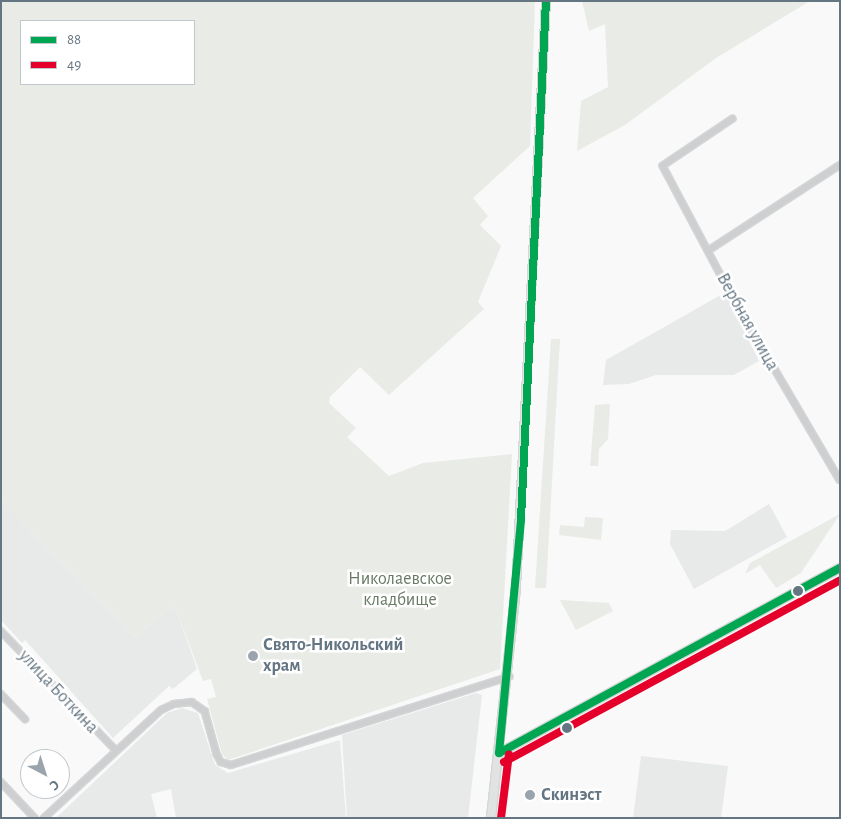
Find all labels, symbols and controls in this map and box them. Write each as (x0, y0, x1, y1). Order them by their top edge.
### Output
legend (20, 20, 195, 85)
text: 88 (67, 32, 81, 47)
text: 49 (67, 57, 81, 72)
street label: Вербная улица (711, 269, 783, 375)
park label: Николаевское кладбище (348, 569, 452, 612)
unlabelled marker (793, 586, 803, 596)
place label: Свято-Никольский храм (263, 635, 403, 678)
street label: улица Боткина (14, 646, 102, 738)
marker: Свято-Никольский храм (247, 650, 259, 662)
unlabelled marker (562, 723, 572, 733)
north arrow (20, 749, 70, 799)
text: С (47, 777, 61, 793)
place label: Скинэст (541, 784, 602, 806)
marker: Скинэст (523, 788, 537, 802)

